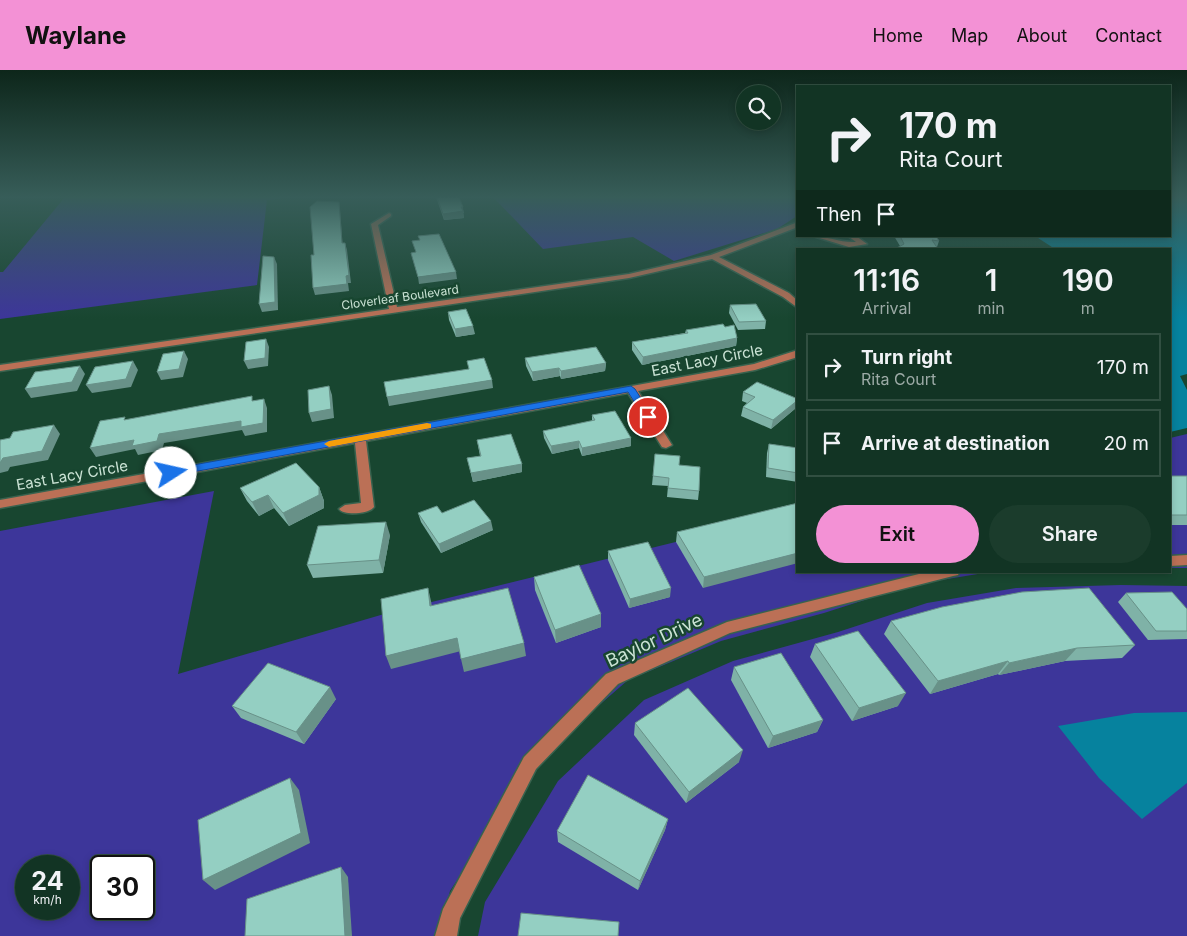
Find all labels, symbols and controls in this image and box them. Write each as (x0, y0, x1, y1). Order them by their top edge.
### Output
text: Waylane (25, 21, 126, 50)
text: Home (873, 25, 923, 46)
text: Map (951, 25, 988, 46)
text: About (1016, 25, 1067, 46)
text: Contact (1095, 25, 1162, 46)
map controls (736, 85, 781, 130)
button: search (736, 85, 781, 130)
text: 170 m (899, 104, 998, 146)
icon: right (816, 105, 881, 170)
text: Rita Court (899, 146, 1002, 172)
icon: arrive (872, 200, 900, 228)
text: Then (816, 203, 862, 226)
text: 11:16 (853, 262, 920, 298)
text: 1 (985, 262, 997, 298)
text: 190 (1062, 262, 1114, 298)
street label: Cloverleaf Boulevard (340, 281, 460, 313)
text: Arrival (862, 298, 911, 318)
text: min (977, 298, 1005, 318)
text: m (1081, 298, 1095, 318)
street label: East Lacy Circle (650, 340, 764, 380)
text: Turn right (861, 346, 952, 369)
icon: right (818, 353, 846, 381)
text: 170 m (1097, 356, 1149, 379)
text: Rita Court (861, 369, 936, 389)
pin (627, 396, 669, 438)
icon: arrive (634, 403, 662, 431)
icon: arrive (818, 429, 846, 457)
text: Arrive at destination (861, 432, 1050, 455)
text: 20 m (1103, 432, 1149, 455)
position arrow (144, 446, 196, 498)
street label: East Lacy Circle (15, 456, 129, 494)
button: Exit (816, 505, 979, 563)
button: Share (989, 505, 1151, 563)
street label: Baylor Drive (603, 609, 705, 671)
speed limit sign: 30 (90, 855, 155, 920)
text: 24 (31, 866, 64, 896)
text: km/h (33, 892, 62, 907)

